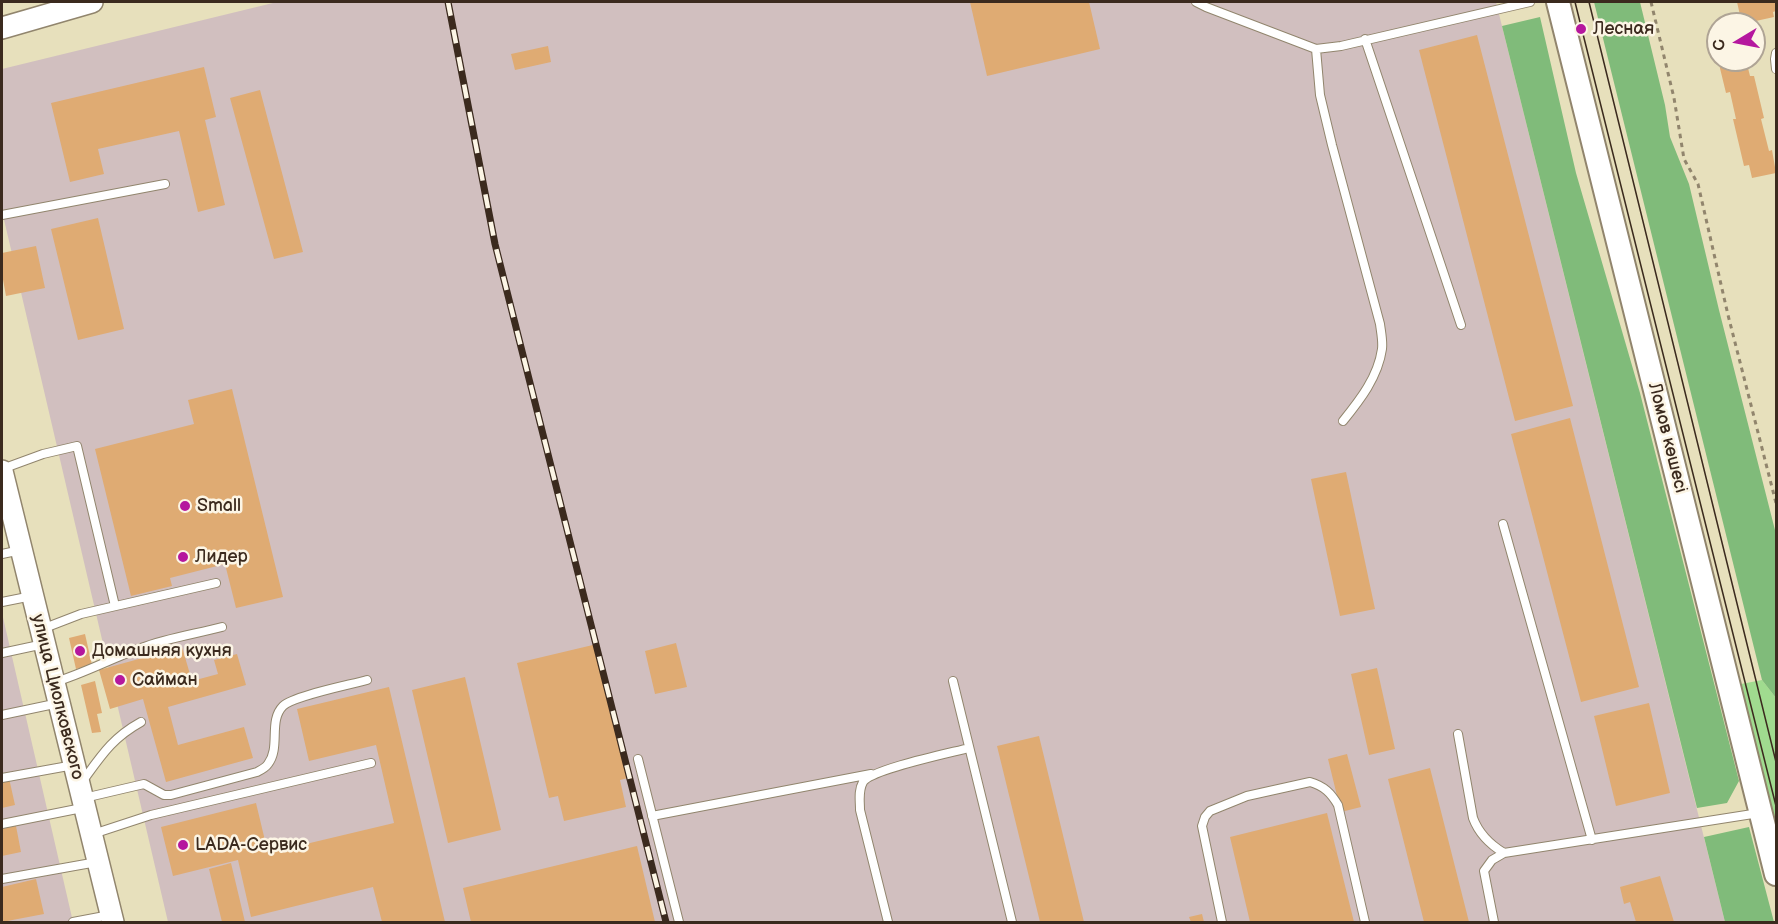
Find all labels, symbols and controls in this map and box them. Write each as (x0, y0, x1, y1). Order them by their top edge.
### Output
north arrow (1706, 12, 1766, 72)
place label: Лесная (1593, 18, 1654, 40)
marker: Лесная (1574, 22, 1588, 36)
text: С (1709, 38, 1730, 52)
street label: Ломов көшесі (1643, 381, 1691, 495)
place label: Small (197, 495, 241, 517)
marker: Small (178, 499, 192, 513)
place label: Лидер (195, 546, 248, 568)
marker: Лидер (176, 550, 190, 564)
street label: улица Циолковского (26, 612, 88, 782)
place label: Домашняя кухня (92, 640, 232, 662)
marker: Домашняя кухня (73, 644, 87, 658)
place label: Сайман (132, 669, 198, 691)
marker: Сайман (113, 673, 127, 687)
place label: LADA-Сервис (195, 834, 307, 856)
marker: LADA-Сервис (176, 838, 190, 852)

